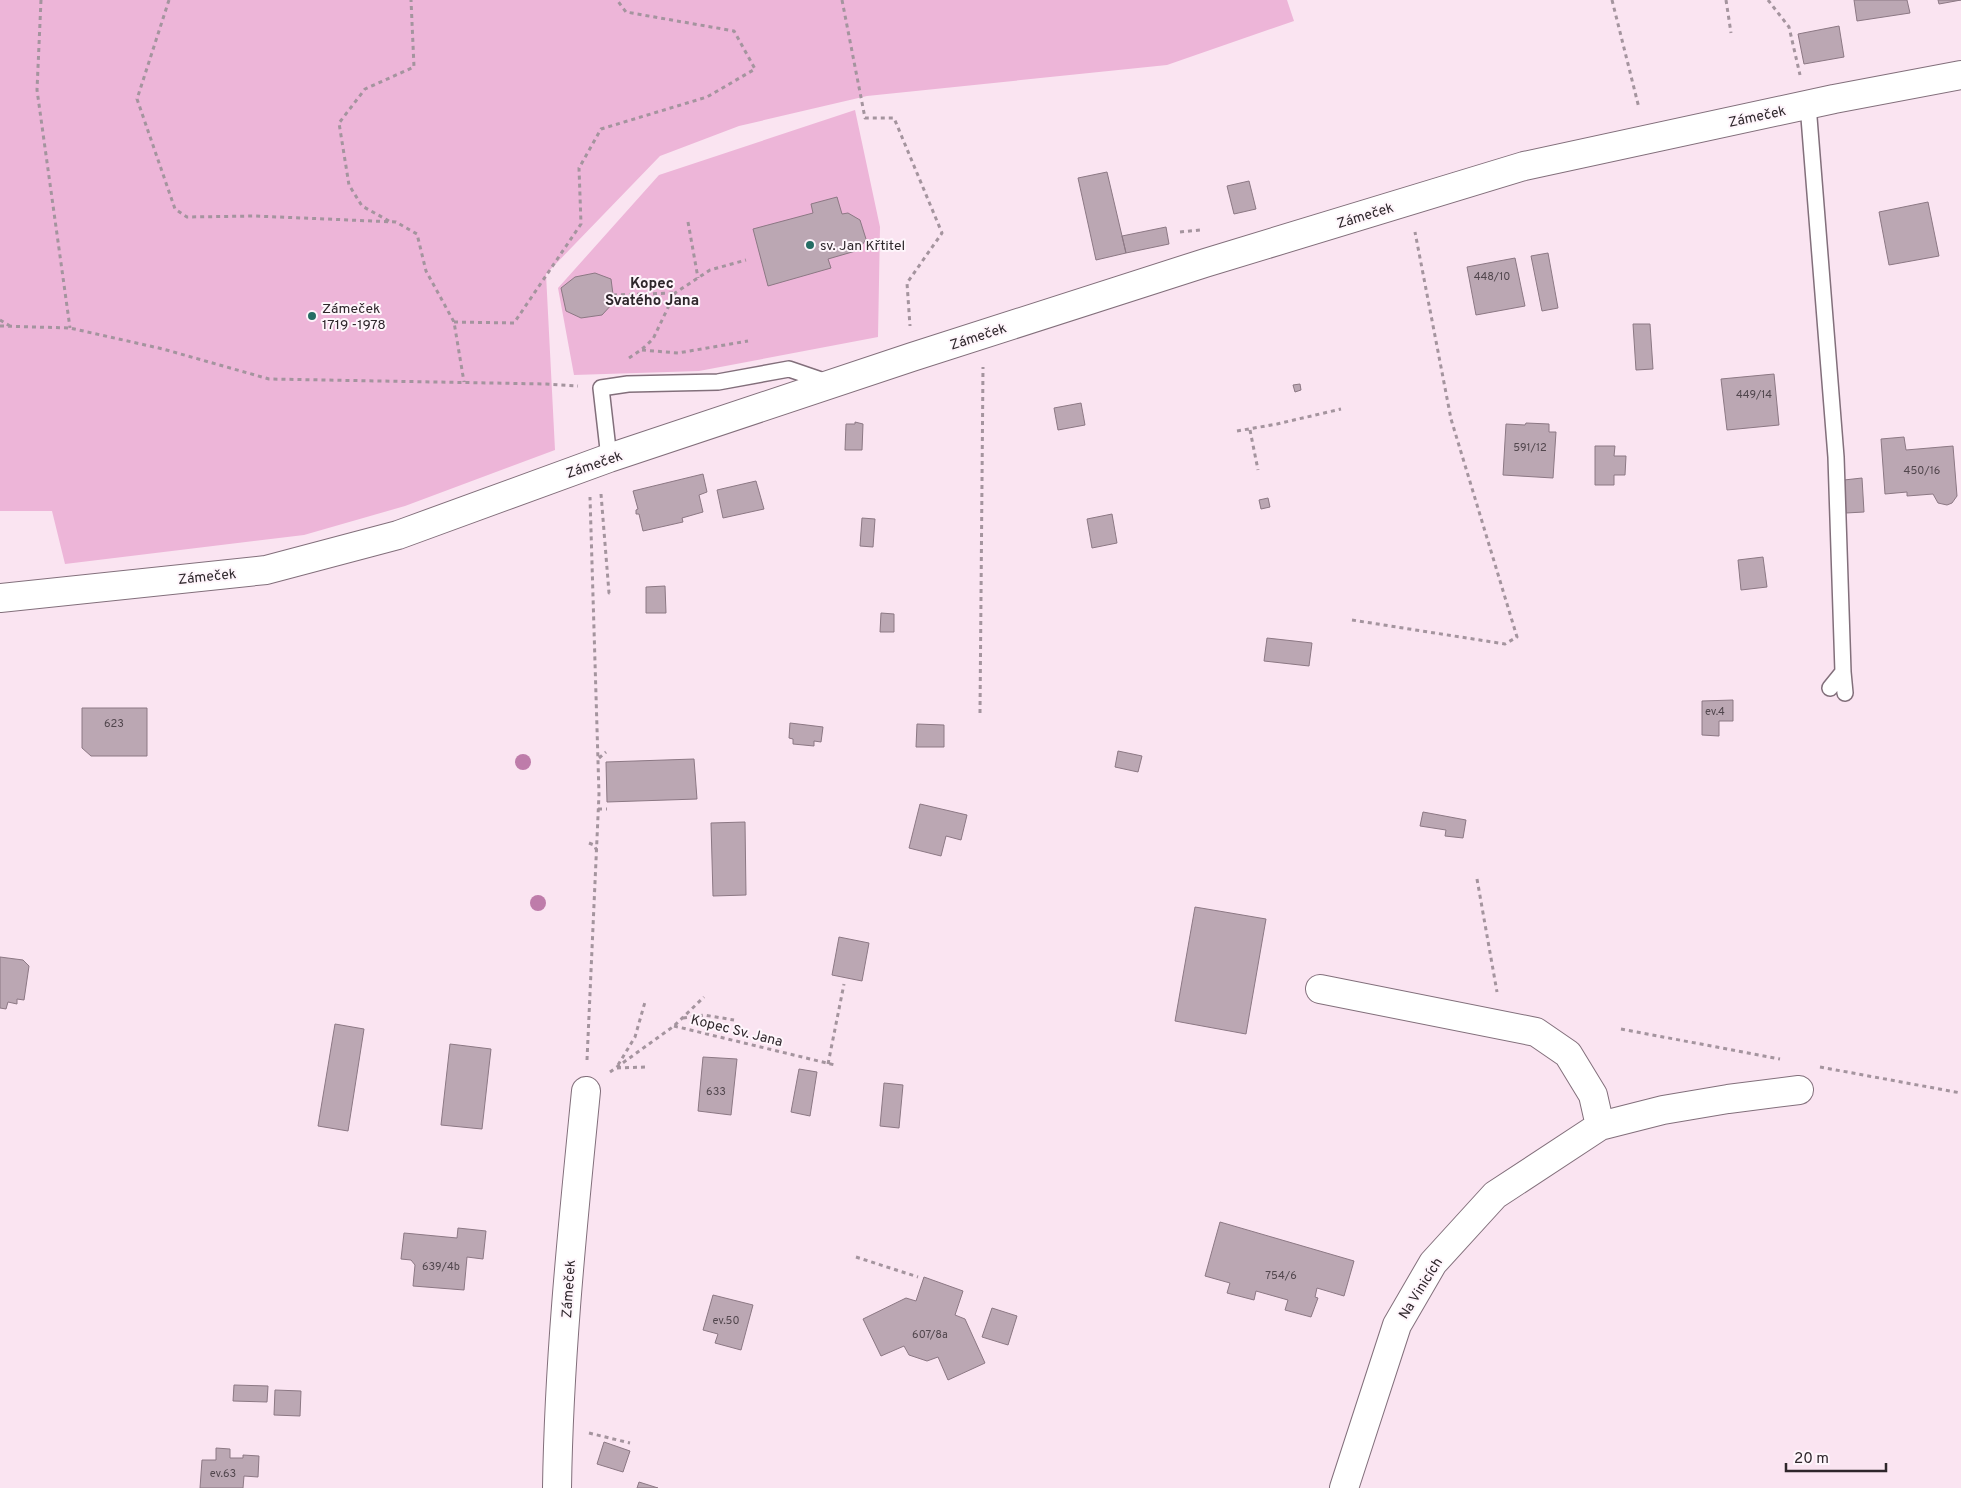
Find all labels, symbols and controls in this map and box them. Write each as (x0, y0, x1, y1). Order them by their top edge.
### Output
street label: Zámeček (1727, 103, 1788, 132)
street label: Zámeček (1335, 200, 1396, 233)
place label: sv. Jan Křtitel (820, 238, 905, 255)
marker: sv. Jan Křtitel (804, 239, 816, 251)
house number: 448/10 (1474, 270, 1510, 284)
district label: Kopec Svatého Jana (605, 275, 699, 311)
place label: Zámeček 1719 -1978 (322, 301, 386, 334)
marker: Zámeček 1719 -1978 (306, 310, 318, 322)
street label: Zámeček (948, 320, 1009, 355)
house number: 449/14 (1736, 388, 1772, 402)
house number: 591/12 (1513, 441, 1547, 455)
street label: Zámeček (564, 448, 625, 483)
house number: 450/16 (1904, 464, 1940, 478)
street label: Zámeček (177, 566, 237, 589)
house number: ev.4 (1705, 705, 1725, 719)
house number: 623 (104, 717, 124, 731)
street label: Kopec Sv. Jana (689, 1012, 784, 1051)
house number: 633 (706, 1085, 726, 1099)
street label: Na Vinicích (1396, 1255, 1447, 1323)
street label: Zámeček (559, 1259, 580, 1319)
house number: 639/4b (422, 1260, 460, 1274)
house number: 754/6 (1265, 1269, 1297, 1283)
house number: ev.50 (713, 1314, 739, 1328)
house number: 607/8a (912, 1328, 948, 1342)
scale bar (1786, 1440, 1886, 1472)
text: 20 m (1794, 1450, 1829, 1469)
house number: ev.63 (210, 1467, 236, 1481)

